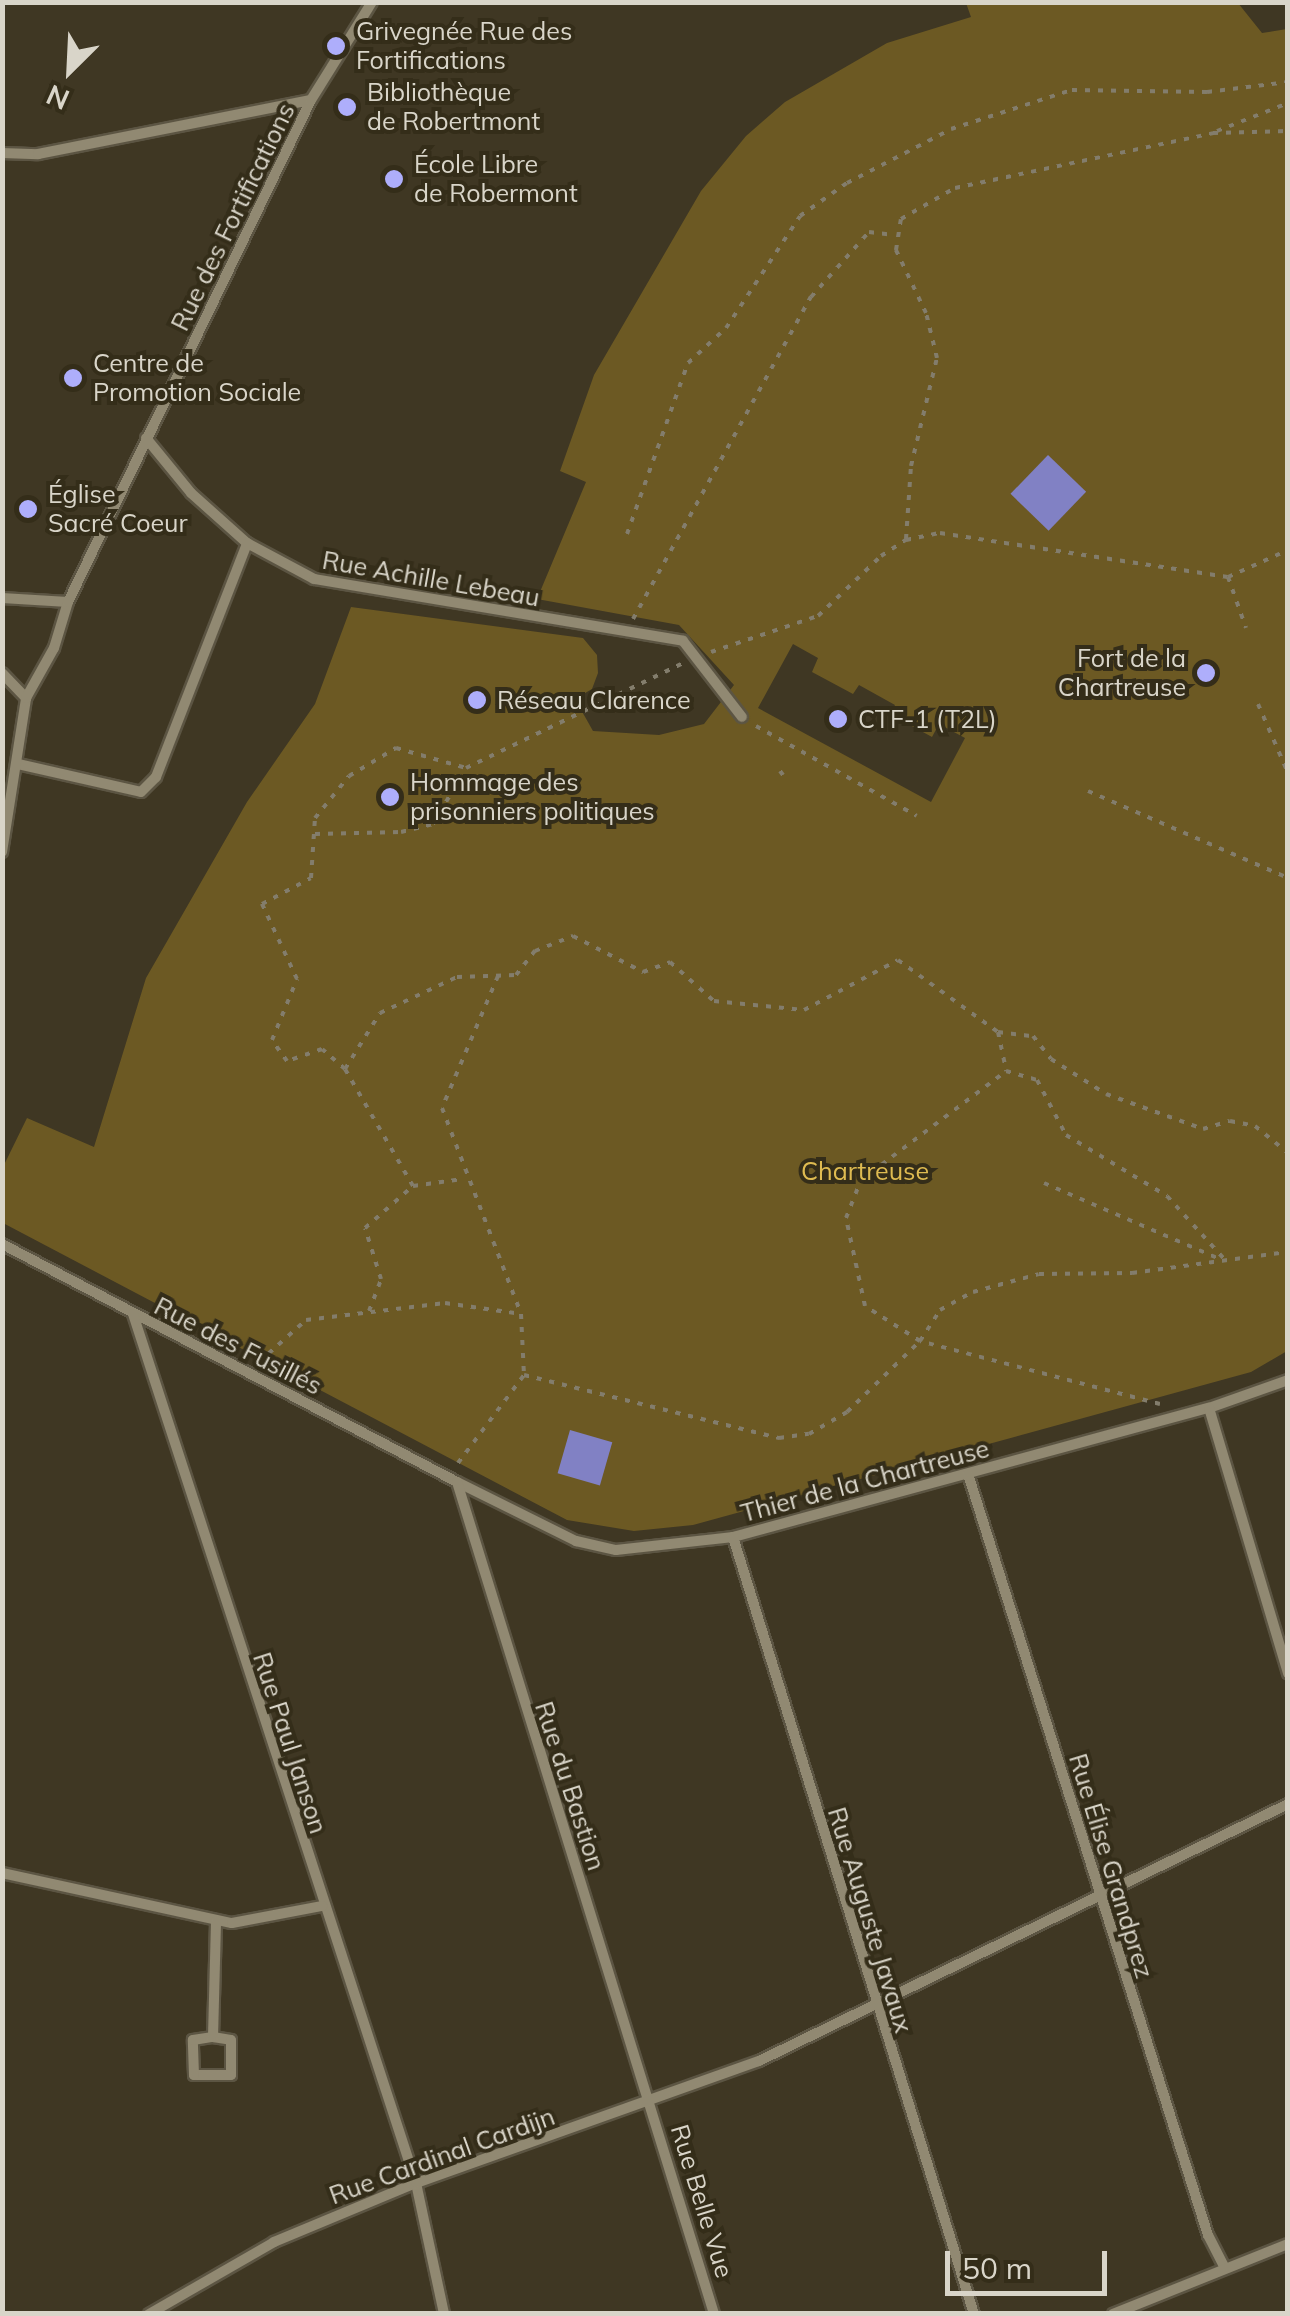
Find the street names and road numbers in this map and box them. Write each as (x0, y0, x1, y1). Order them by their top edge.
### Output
street label: Rue des Fortifications (165, 98, 301, 336)
street label: Rue Achille Lebeau (320, 545, 542, 613)
street label: Rue des Fusillés (149, 1291, 327, 1401)
street label: Thier de la Chartreuse (738, 1433, 992, 1529)
street label: Rue Paul Janson (247, 1649, 333, 1837)
street label: Rue du Bastion (529, 1698, 611, 1874)
street label: Rue Élise Grandprez (1063, 1750, 1159, 1982)
street label: Rue Auguste Javaux (821, 1804, 919, 2036)
street label: Rue Cardinal Cardijn (325, 2101, 559, 2211)
street label: Rue Belle Vue (664, 2121, 740, 2281)

